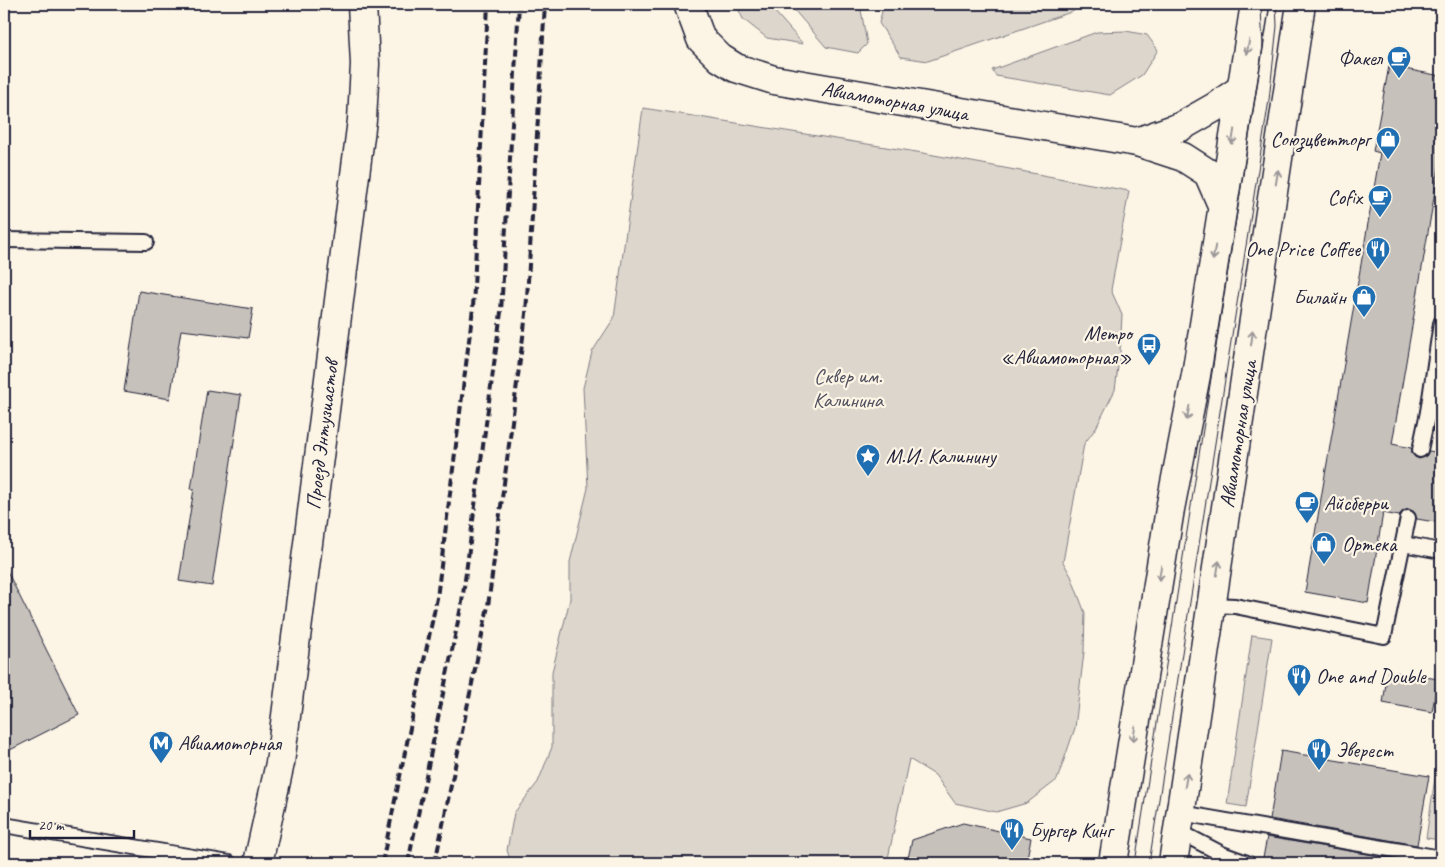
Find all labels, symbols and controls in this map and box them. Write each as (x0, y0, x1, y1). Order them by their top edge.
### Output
one-way arrow (1243, 38, 1253, 54)
place label: Факел (1338, 45, 1384, 71)
cafe icon: Факел (1386, 45, 1412, 79)
street label: Авиамоторная улица (820, 75, 973, 127)
place label: Союзцветторг (1271, 126, 1373, 153)
shop icon: Союзцветторг (1375, 126, 1401, 160)
one-way arrow (1228, 128, 1238, 144)
one-way arrow (1272, 170, 1282, 186)
place label: Cofix (1328, 184, 1364, 210)
cafe icon: Cofix (1367, 184, 1393, 218)
place label: One Price Coffee (1246, 236, 1361, 262)
restaurant icon: One Price Coffee (1365, 236, 1391, 270)
one-way arrow (1209, 245, 1219, 261)
place label: Билайн (1294, 284, 1347, 310)
shop icon: Билайн (1351, 284, 1377, 318)
place label: Метро «Авиамоторная» (1001, 320, 1135, 370)
one-way arrow (1248, 330, 1258, 346)
bus stop icon: Метро «Авиамоторная» (1136, 332, 1162, 366)
street label: Проезд Энтузиастов (300, 354, 345, 511)
street label: Авиамоторная улица (1214, 356, 1263, 509)
park label: Сквер им. Калинина (813, 363, 885, 413)
one-way arrow (1183, 405, 1193, 421)
place icon: М.И. Калинину (855, 443, 881, 477)
place label: М.И. Калинину (886, 443, 998, 469)
cafe icon: Айсберри (1294, 490, 1320, 524)
place label: Айсберри (1324, 490, 1390, 516)
shop icon: Ортека (1311, 531, 1337, 565)
place label: Ортека (1342, 531, 1398, 557)
one-way arrow (1213, 560, 1223, 576)
one-way arrow (1154, 565, 1164, 581)
restaurant icon: One and Double (1286, 663, 1312, 697)
place label: One and Double (1316, 663, 1427, 689)
one-way arrow (1128, 725, 1138, 741)
metro station icon: Авиамоторная (148, 730, 174, 764)
place label: Авиамоторная (178, 730, 283, 756)
restaurant icon: Эверест (1306, 737, 1332, 771)
place label: Эверест (1336, 737, 1394, 763)
one-way arrow (1181, 773, 1191, 789)
scale bar (30, 807, 134, 839)
text: 20 m (38, 816, 65, 835)
restaurant icon: Бургер Кинг (999, 817, 1025, 851)
place label: Бургер Кинг (1030, 817, 1115, 843)

